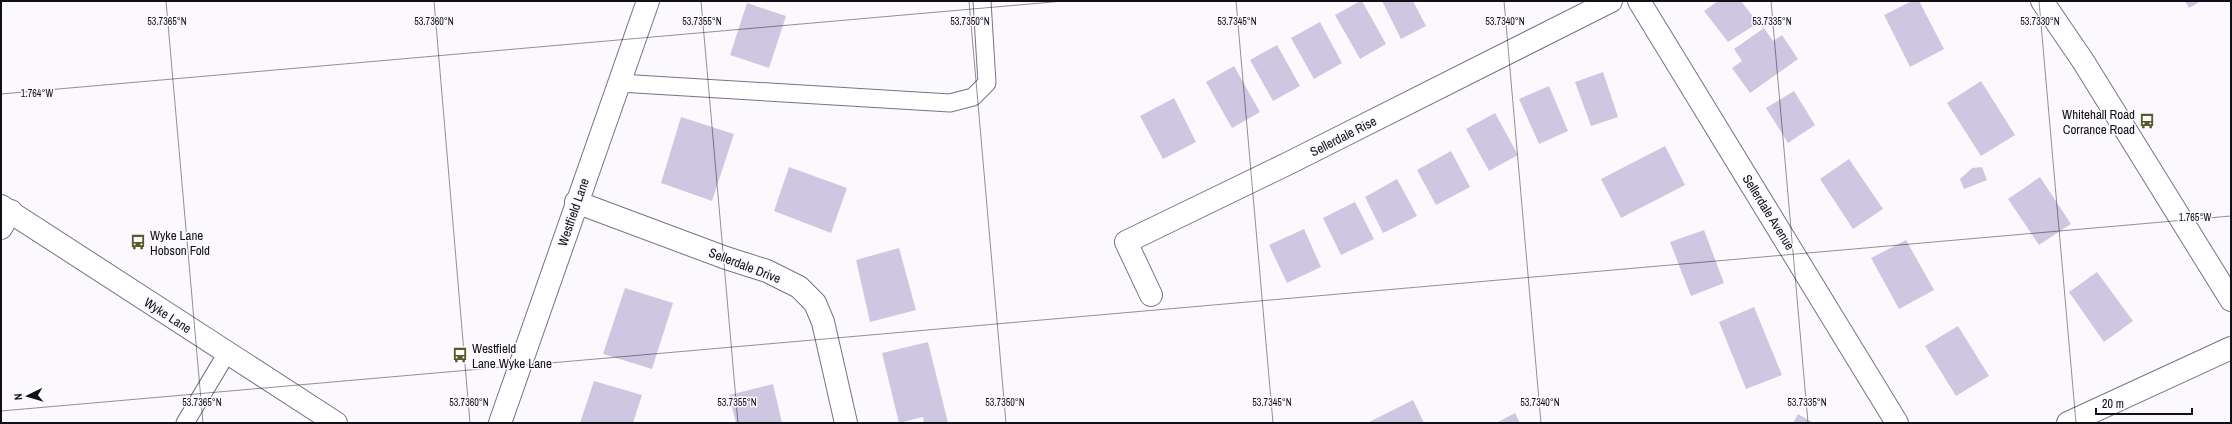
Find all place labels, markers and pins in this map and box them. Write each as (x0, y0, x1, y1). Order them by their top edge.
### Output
place label: Whitehall Road Corrance Road (2062, 106, 2135, 138)
bus stop icon: Whitehall Road Corrance Road (2138, 112, 2156, 130)
place label: Wyke Lane Hobson Fold (150, 227, 210, 259)
bus stop icon: Wyke Lane Hobson Fold (129, 233, 147, 251)
place label: Westfield Lane Wyke Lane (472, 340, 552, 372)
bus stop icon: Westfield Lane Wyke Lane (451, 346, 469, 364)

